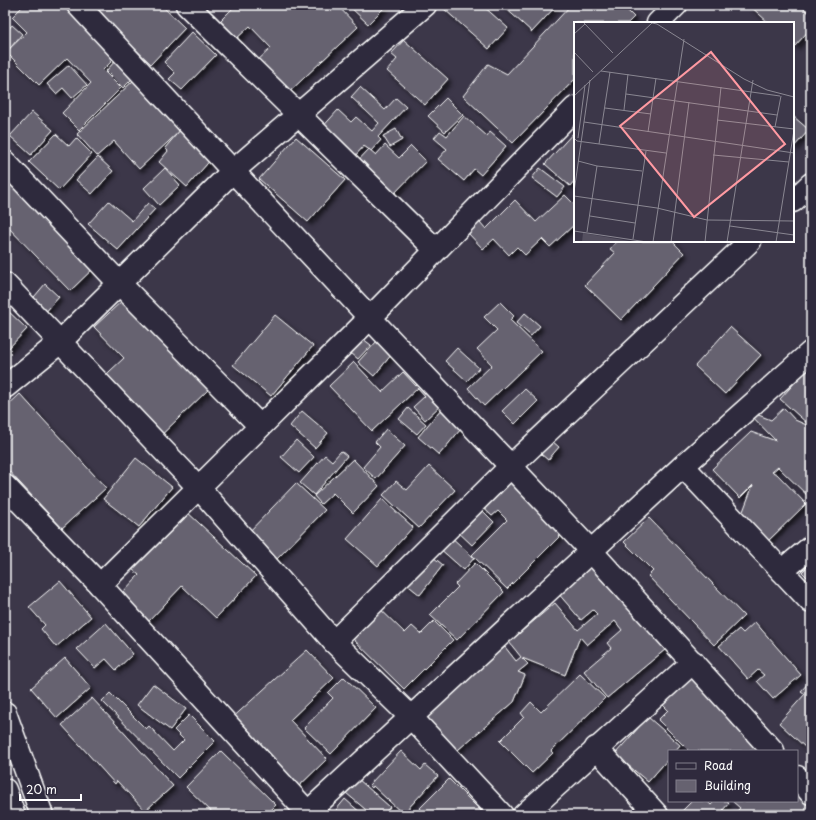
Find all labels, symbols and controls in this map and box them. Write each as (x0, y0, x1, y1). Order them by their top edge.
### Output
inset map (574, 22, 794, 242)
legend (668, 750, 798, 802)
text: Road (704, 756, 733, 774)
scale bar (20, 776, 81, 802)
text: Building (704, 776, 751, 794)
text: 20 m (26, 780, 57, 798)

